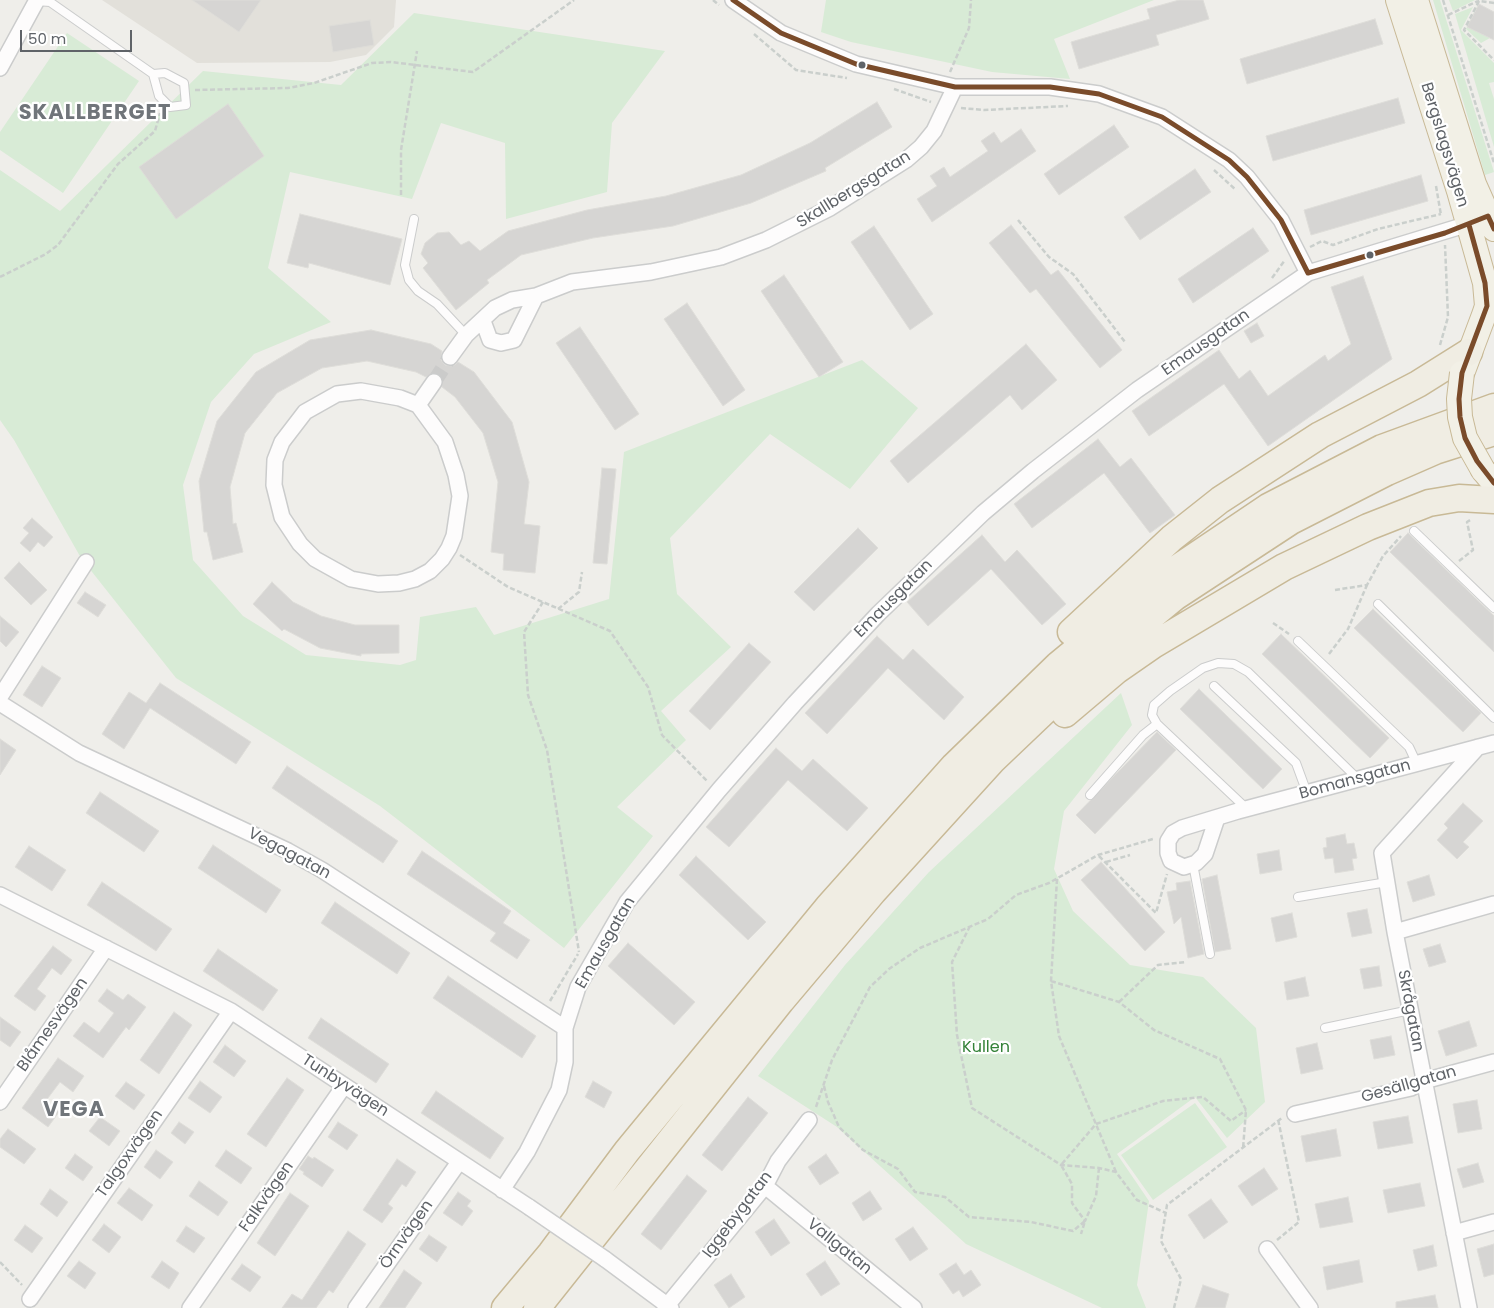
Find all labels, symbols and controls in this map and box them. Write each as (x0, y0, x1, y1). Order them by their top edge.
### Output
scale bar (22, 20, 135, 52)
text: 50 m (28, 28, 66, 49)
unlabelled marker (857, 60, 867, 70)
street label: Bergslagsvägen (1416, 80, 1472, 210)
district label: SKALLBERGET (17, 101, 173, 127)
street label: Skallbergsgatan (793, 147, 915, 233)
unlabelled marker (1365, 250, 1375, 260)
street label: Emausgatan (1158, 306, 1254, 380)
street label: Emausgatan (851, 556, 937, 642)
street label: Bomansgatan (1297, 756, 1413, 804)
street label: Vegagatan (244, 824, 334, 884)
street label: Emausgatan (572, 894, 640, 992)
street label: Skrågatan (1393, 968, 1427, 1054)
street label: Blåmesvägen (14, 974, 92, 1076)
park label: Kullen (962, 1038, 1010, 1058)
street label: Tunbyvägen (298, 1051, 392, 1121)
street label: Gesällgatan (1359, 1062, 1459, 1108)
district label: VEGA (42, 1098, 106, 1124)
street label: Talgoxvägen (93, 1106, 167, 1202)
street label: Falkvägen (236, 1158, 298, 1236)
street label: Iggebygatan (699, 1168, 777, 1262)
street label: Örnvägen (376, 1197, 438, 1273)
street label: Vallgatan (803, 1215, 875, 1279)

